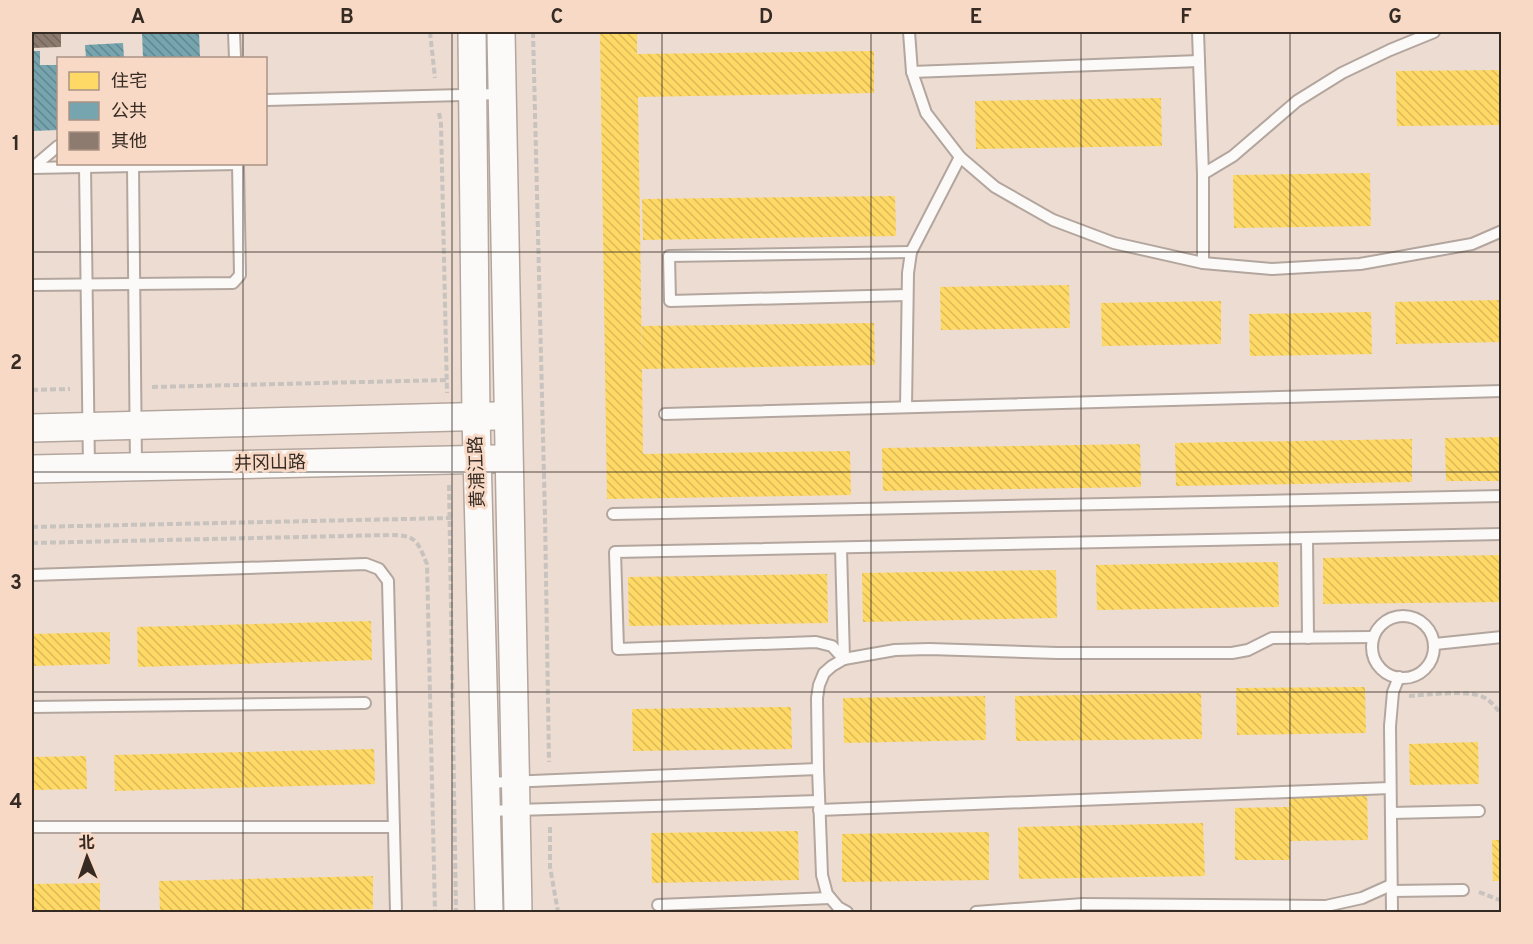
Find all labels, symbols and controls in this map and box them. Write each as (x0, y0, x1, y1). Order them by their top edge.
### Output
text: A (131, 5, 145, 31)
text: B (340, 5, 354, 31)
text: C (551, 5, 563, 31)
text: D (759, 5, 773, 31)
text: E (970, 5, 982, 31)
text: F (1180, 5, 1192, 31)
text: G (1388, 5, 1402, 31)
legend (57, 57, 267, 165)
text: 住宅 (111, 71, 147, 94)
text: 公共 (111, 101, 147, 124)
text: 其他 (111, 131, 147, 154)
text: 1 (12, 132, 20, 158)
text: 2 (10, 351, 22, 377)
street label: 黄浦江路 (465, 436, 491, 508)
street label: 井冈山路 (234, 452, 306, 476)
text: 3 (10, 571, 22, 597)
text: 4 (10, 790, 22, 816)
north arrow (57, 827, 117, 887)
text: 北 (78, 834, 95, 854)

